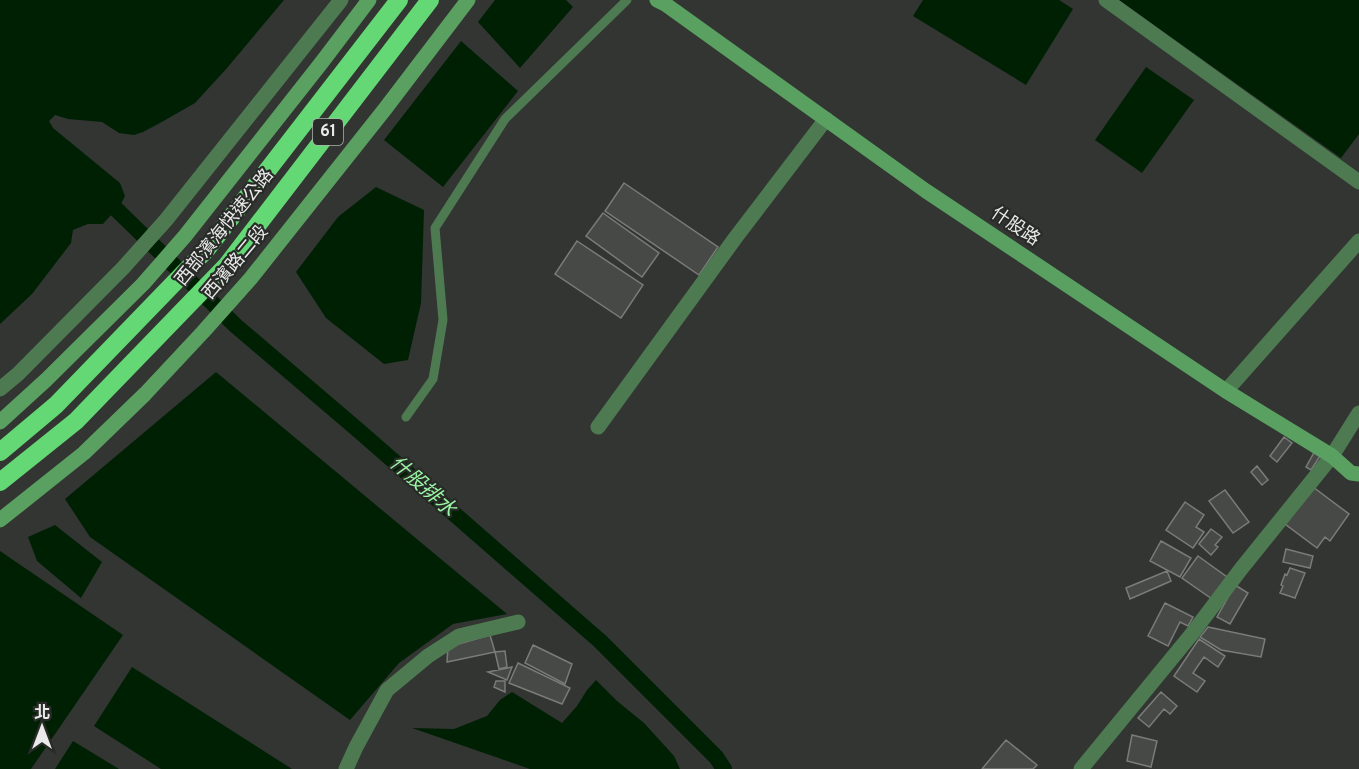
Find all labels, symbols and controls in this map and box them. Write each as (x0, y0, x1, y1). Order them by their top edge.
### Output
road number: 61 (313, 119, 343, 145)
street label: 西部濱海快速公路 (171, 165, 279, 291)
street label: 什股路 (986, 202, 1044, 252)
street label: 西濱路二段 (198, 221, 274, 305)
water label: 什股排水 (383, 451, 461, 524)
north arrow (12, 697, 72, 757)
text: 北 (34, 704, 50, 724)

